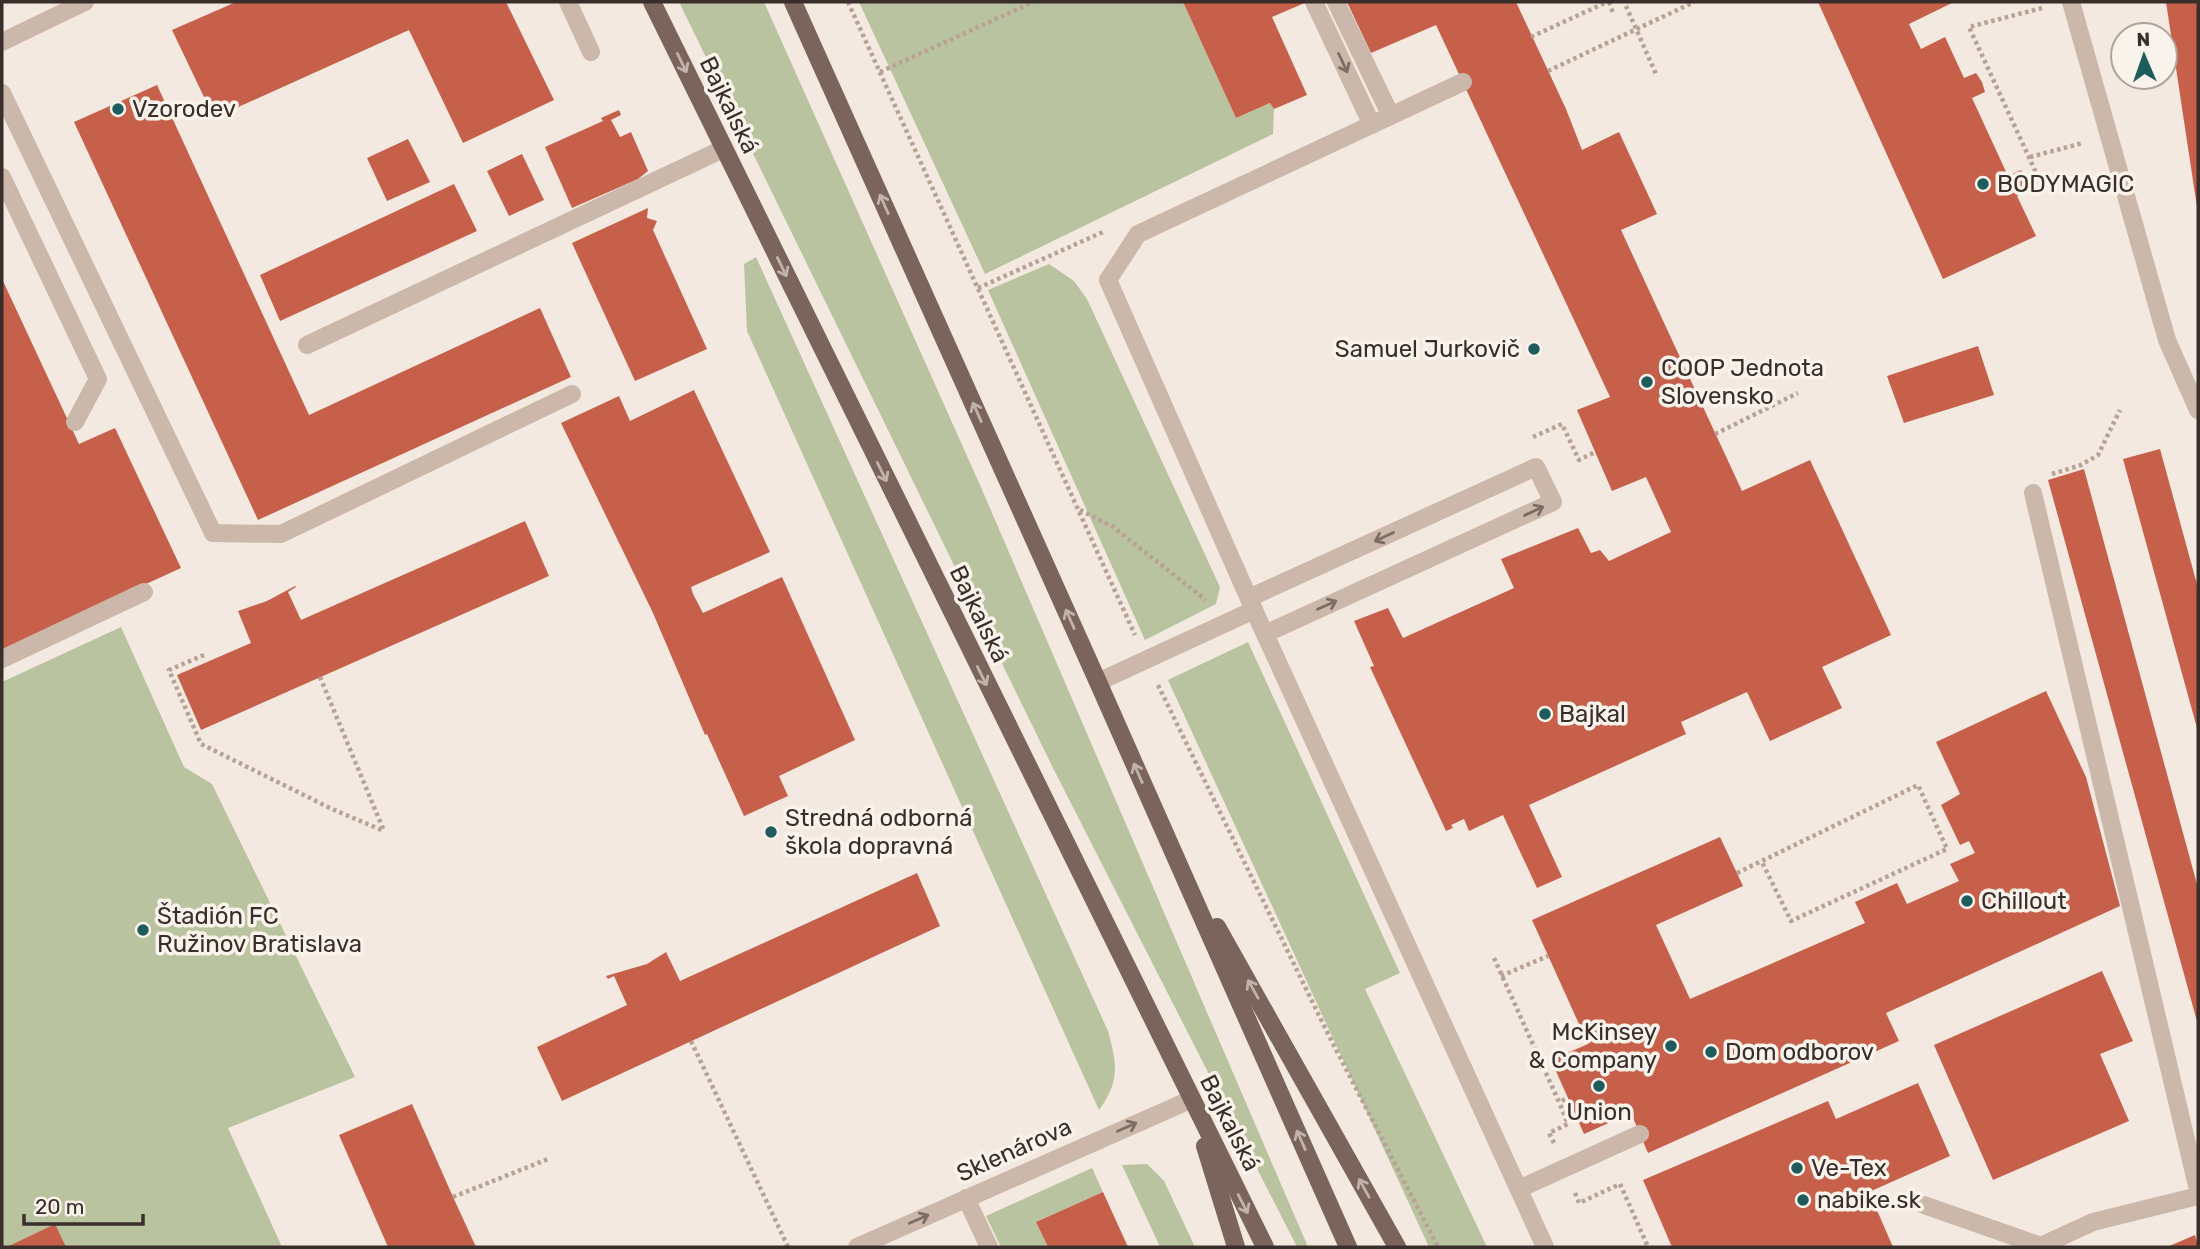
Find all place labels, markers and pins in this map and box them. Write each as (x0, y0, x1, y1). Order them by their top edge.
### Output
place label: Vzorodev (132, 95, 236, 123)
marker: Vzorodev (110, 101, 126, 117)
place label: BODYMAGIC (1997, 170, 2134, 198)
marker: BODYMAGIC (1975, 176, 1991, 192)
place label: Samuel Jurkovič (1335, 335, 1520, 363)
marker: Samuel Jurkovič (1526, 341, 1542, 357)
place label: COOP Jednota Slovensko (1661, 354, 1824, 410)
marker: COOP Jednota Slovensko (1639, 374, 1655, 390)
place label: Bajkal (1559, 700, 1626, 728)
marker: Bajkal (1537, 706, 1553, 722)
place label: Stredná odborná škola dopravná (785, 804, 973, 860)
marker: Stredná odborná škola dopravná (763, 824, 779, 840)
place label: Chillout (1981, 887, 2067, 915)
marker: Chillout (1959, 893, 1975, 909)
place label: Štadión FC Ružinov Bratislava (157, 902, 362, 958)
marker: Štadión FC Ružinov Bratislava (135, 922, 151, 938)
place label: McKinsey & Company (1528, 1018, 1657, 1074)
marker: McKinsey & Company (1663, 1038, 1679, 1054)
place label: Dom odborov (1725, 1038, 1874, 1066)
marker: Dom odborov (1703, 1044, 1719, 1060)
marker: Union (1591, 1078, 1607, 1094)
place label: Union (1566, 1098, 1632, 1126)
place label: Ve-Tex (1811, 1154, 1887, 1182)
marker: Ve-Tex (1789, 1160, 1805, 1176)
place label: nabike.sk (1817, 1186, 1921, 1214)
marker: nabike.sk (1795, 1192, 1811, 1208)

